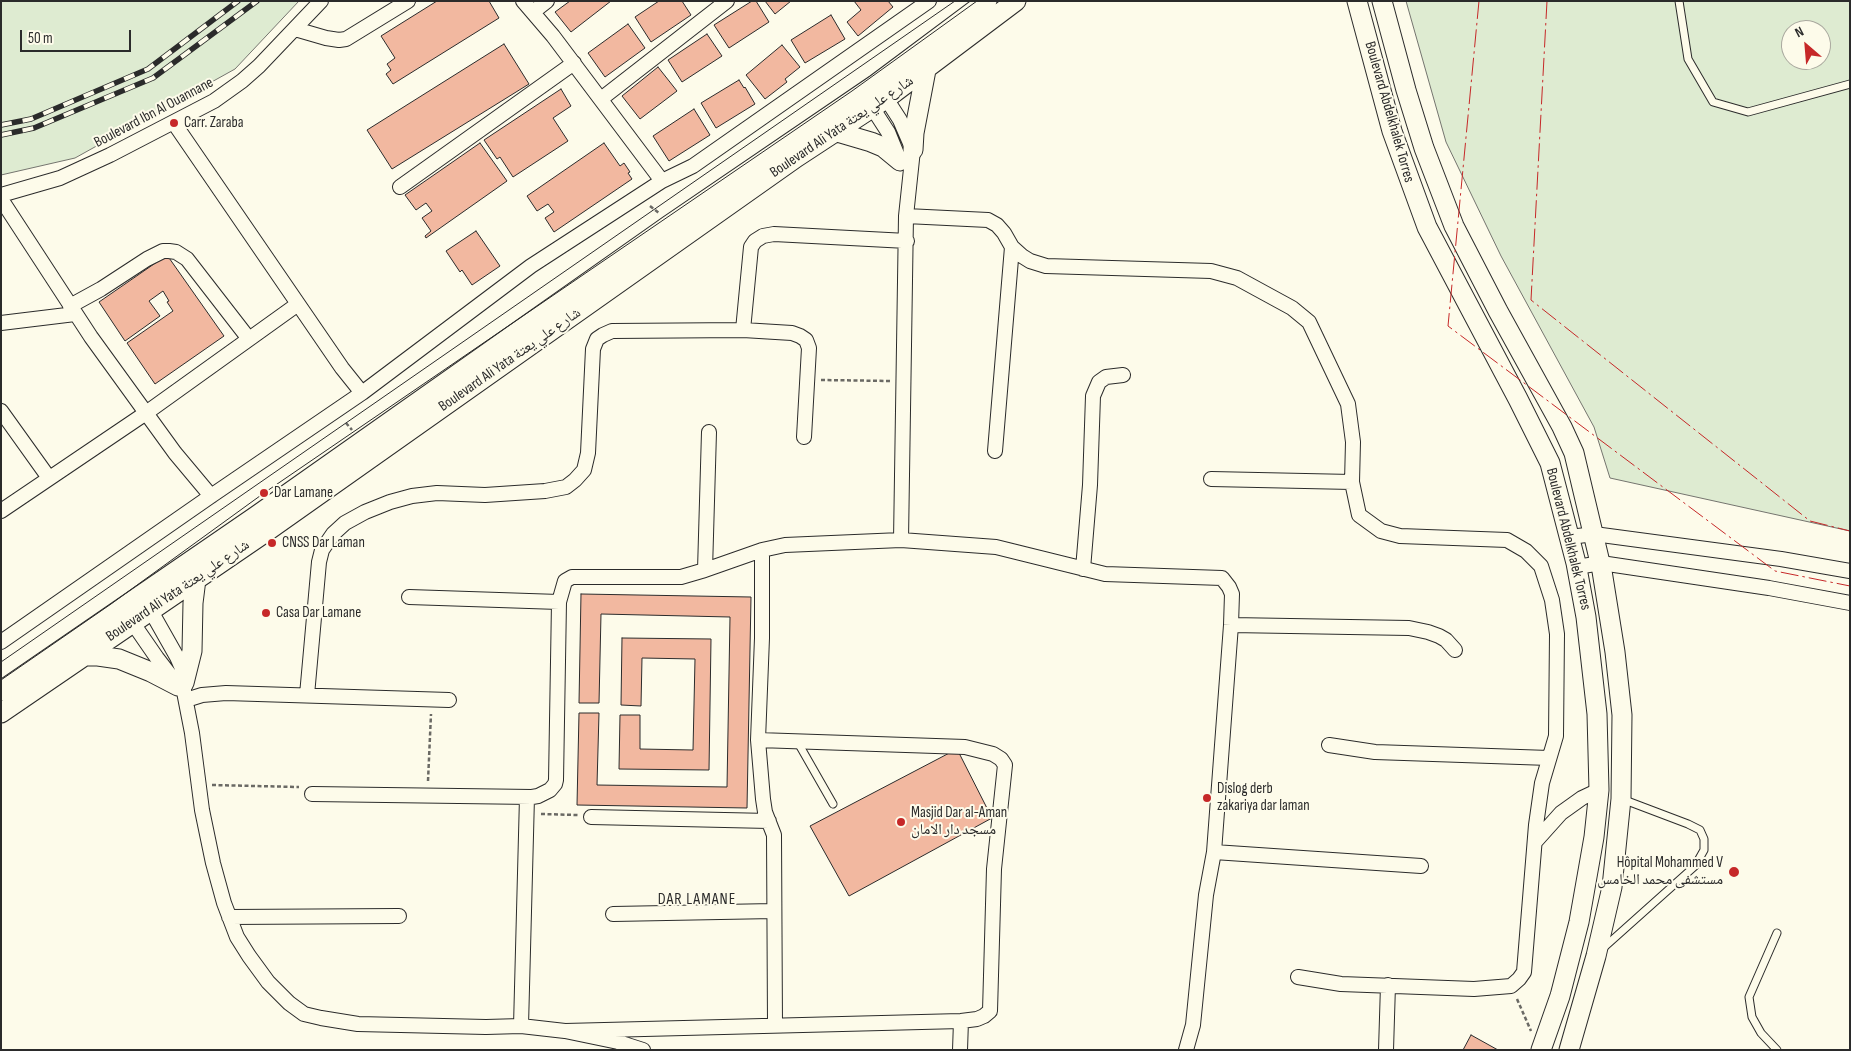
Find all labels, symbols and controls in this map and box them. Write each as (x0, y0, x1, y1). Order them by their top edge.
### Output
scale bar (22, 20, 134, 52)
north arrow (1781, 20, 1831, 70)
text: N (1792, 23, 1807, 41)
text: 50 m (28, 29, 53, 48)
street label: Boulevard Abdelkhalek Torres (1360, 39, 1418, 185)
street label: Boulevard Ali Yata شارع علي يعتة (767, 72, 917, 182)
street label: Boulevard Ibn Al Ouannane (91, 74, 217, 152)
place label: Carr. Zaraba (184, 114, 243, 132)
marker: Carr. Zaraba (168, 117, 180, 129)
street label: Boulevard Ali Yata شارع علي يعتة (436, 304, 584, 416)
street label: Boulevard Abdelkhalek Torres (1542, 466, 1594, 612)
place label: Dar Lamane (274, 484, 333, 502)
marker: Dar Lamane (258, 487, 270, 499)
place label: CNSS Dar Laman (282, 534, 365, 552)
street label: Boulevard Ali Yata شارع علي يعتة (103, 536, 253, 646)
marker: CNSS Dar Laman (266, 537, 278, 549)
place label: Casa Dar Lamane (276, 604, 361, 622)
marker: Casa Dar Lamane (260, 607, 272, 619)
place label: Dislog derb zakariya dar laman (1217, 780, 1310, 815)
marker: Dislog derb zakariya dar laman (1201, 792, 1213, 804)
place label: Masjid Dar al-Aman مسجد دار الامان (911, 804, 1007, 839)
marker: Masjid Dar al-Aman مسجد دار الامان (895, 816, 907, 828)
place label: Hôpital Mohammed V مستشفى محمد الخامس (1597, 854, 1723, 889)
marker: Hôpital Mohammed V مستشفى محمد الخامس (1727, 865, 1741, 879)
district label: DAR LAMANE (657, 890, 737, 910)

